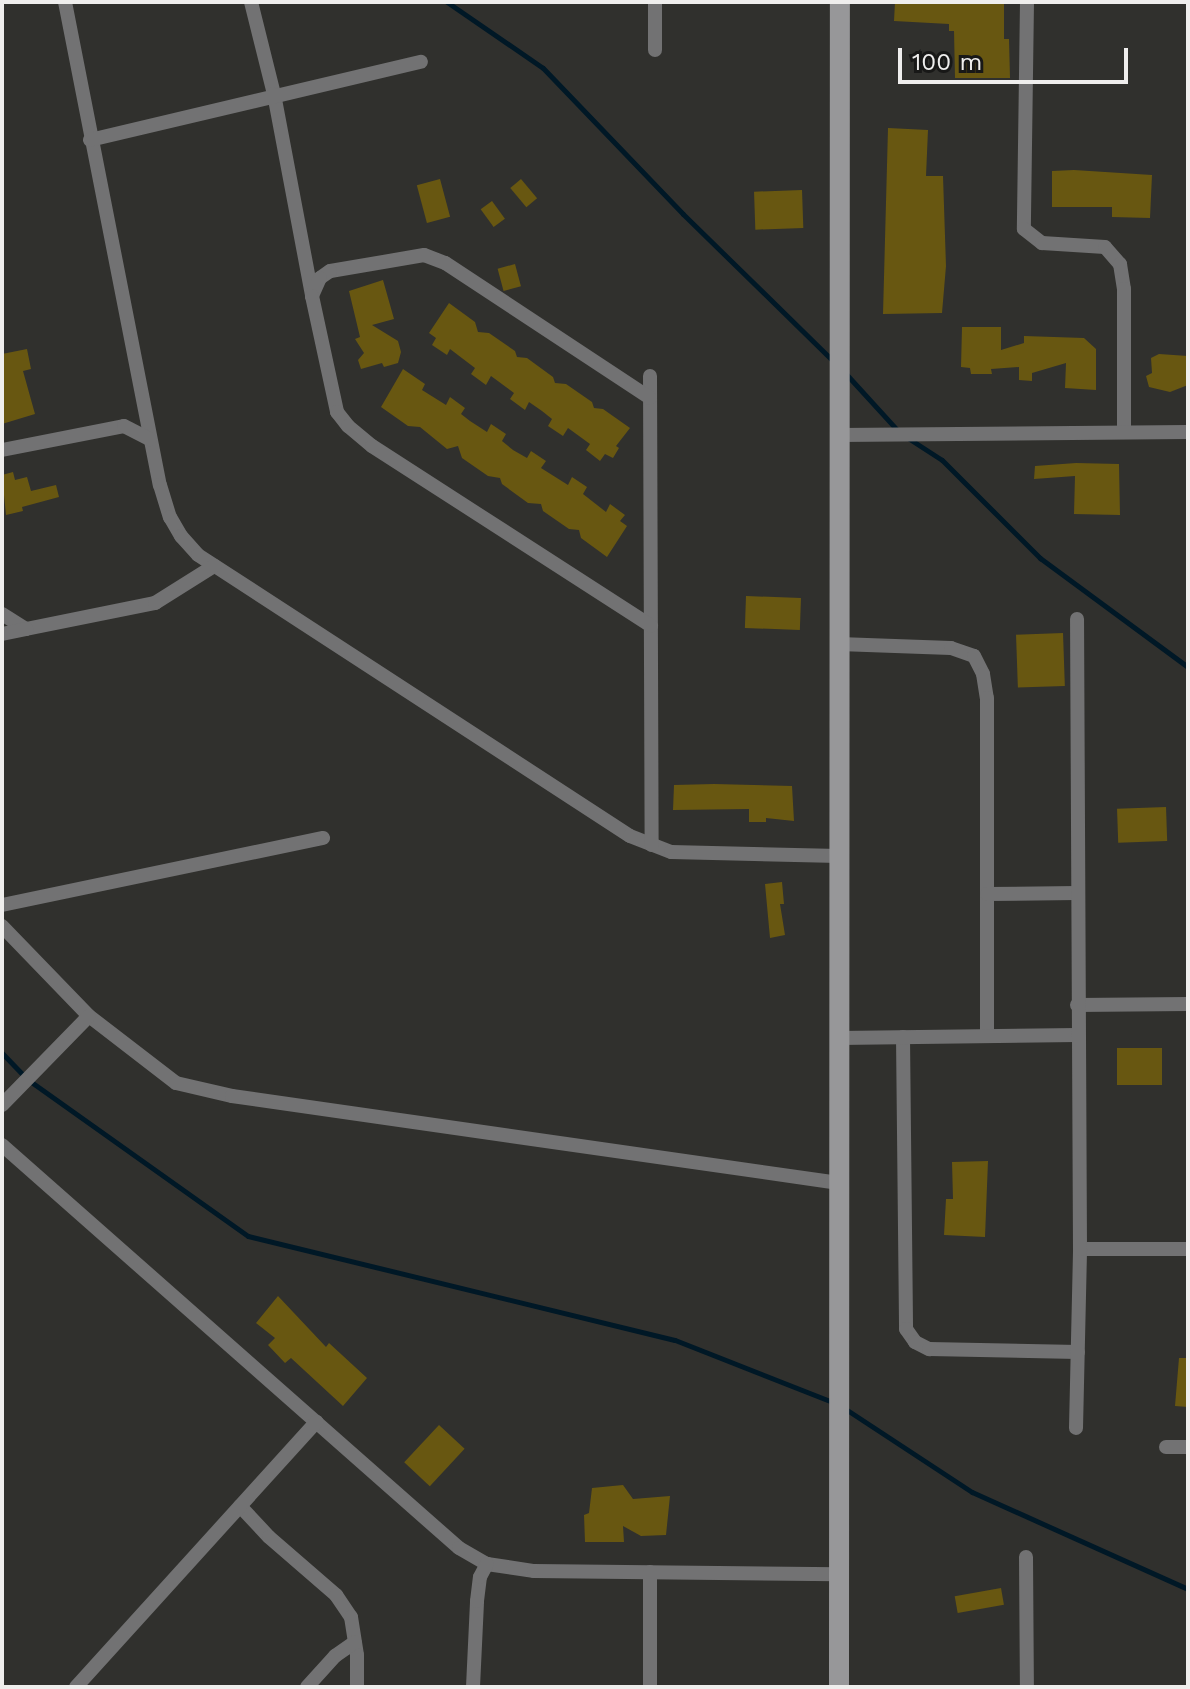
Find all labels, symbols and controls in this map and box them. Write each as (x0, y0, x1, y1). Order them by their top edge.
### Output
scale bar (902, 32, 1132, 82)
text: 100 m (912, 48, 982, 76)

